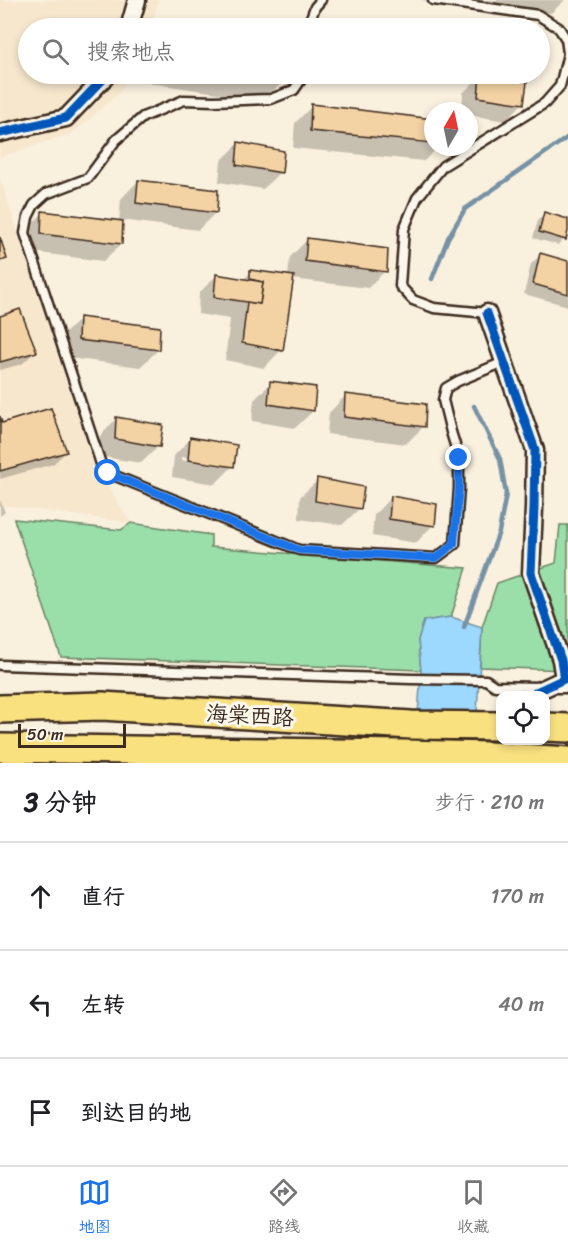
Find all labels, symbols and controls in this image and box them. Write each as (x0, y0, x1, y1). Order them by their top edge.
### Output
search box (18, 18, 550, 84)
text: 搜索地点 (87, 32, 175, 71)
icon: search (39, 35, 72, 68)
north arrow (424, 102, 478, 156)
route end (445, 444, 471, 470)
route start (94, 459, 120, 485)
map controls (496, 691, 550, 745)
button: locate (496, 691, 550, 745)
street label: 海棠西路 (205, 694, 295, 737)
text: 50 m (27, 720, 63, 749)
scale bar (18, 721, 126, 748)
text: 3 分钟 (24, 779, 97, 825)
text: 步行 · 210 m (435, 785, 544, 820)
text: 直行 (81, 877, 125, 916)
text: 170 m (491, 879, 544, 914)
icon: ahead (24, 880, 57, 913)
text: 左转 (81, 985, 125, 1024)
text: 40 m (498, 987, 544, 1022)
icon: left (24, 988, 57, 1021)
text: 到达目的地 (81, 1093, 191, 1132)
icon: arrive (24, 1096, 57, 1129)
tab: 地图 (78, 1176, 111, 1241)
tab: 路线 (267, 1176, 300, 1241)
tab: 收藏 (457, 1176, 490, 1241)

